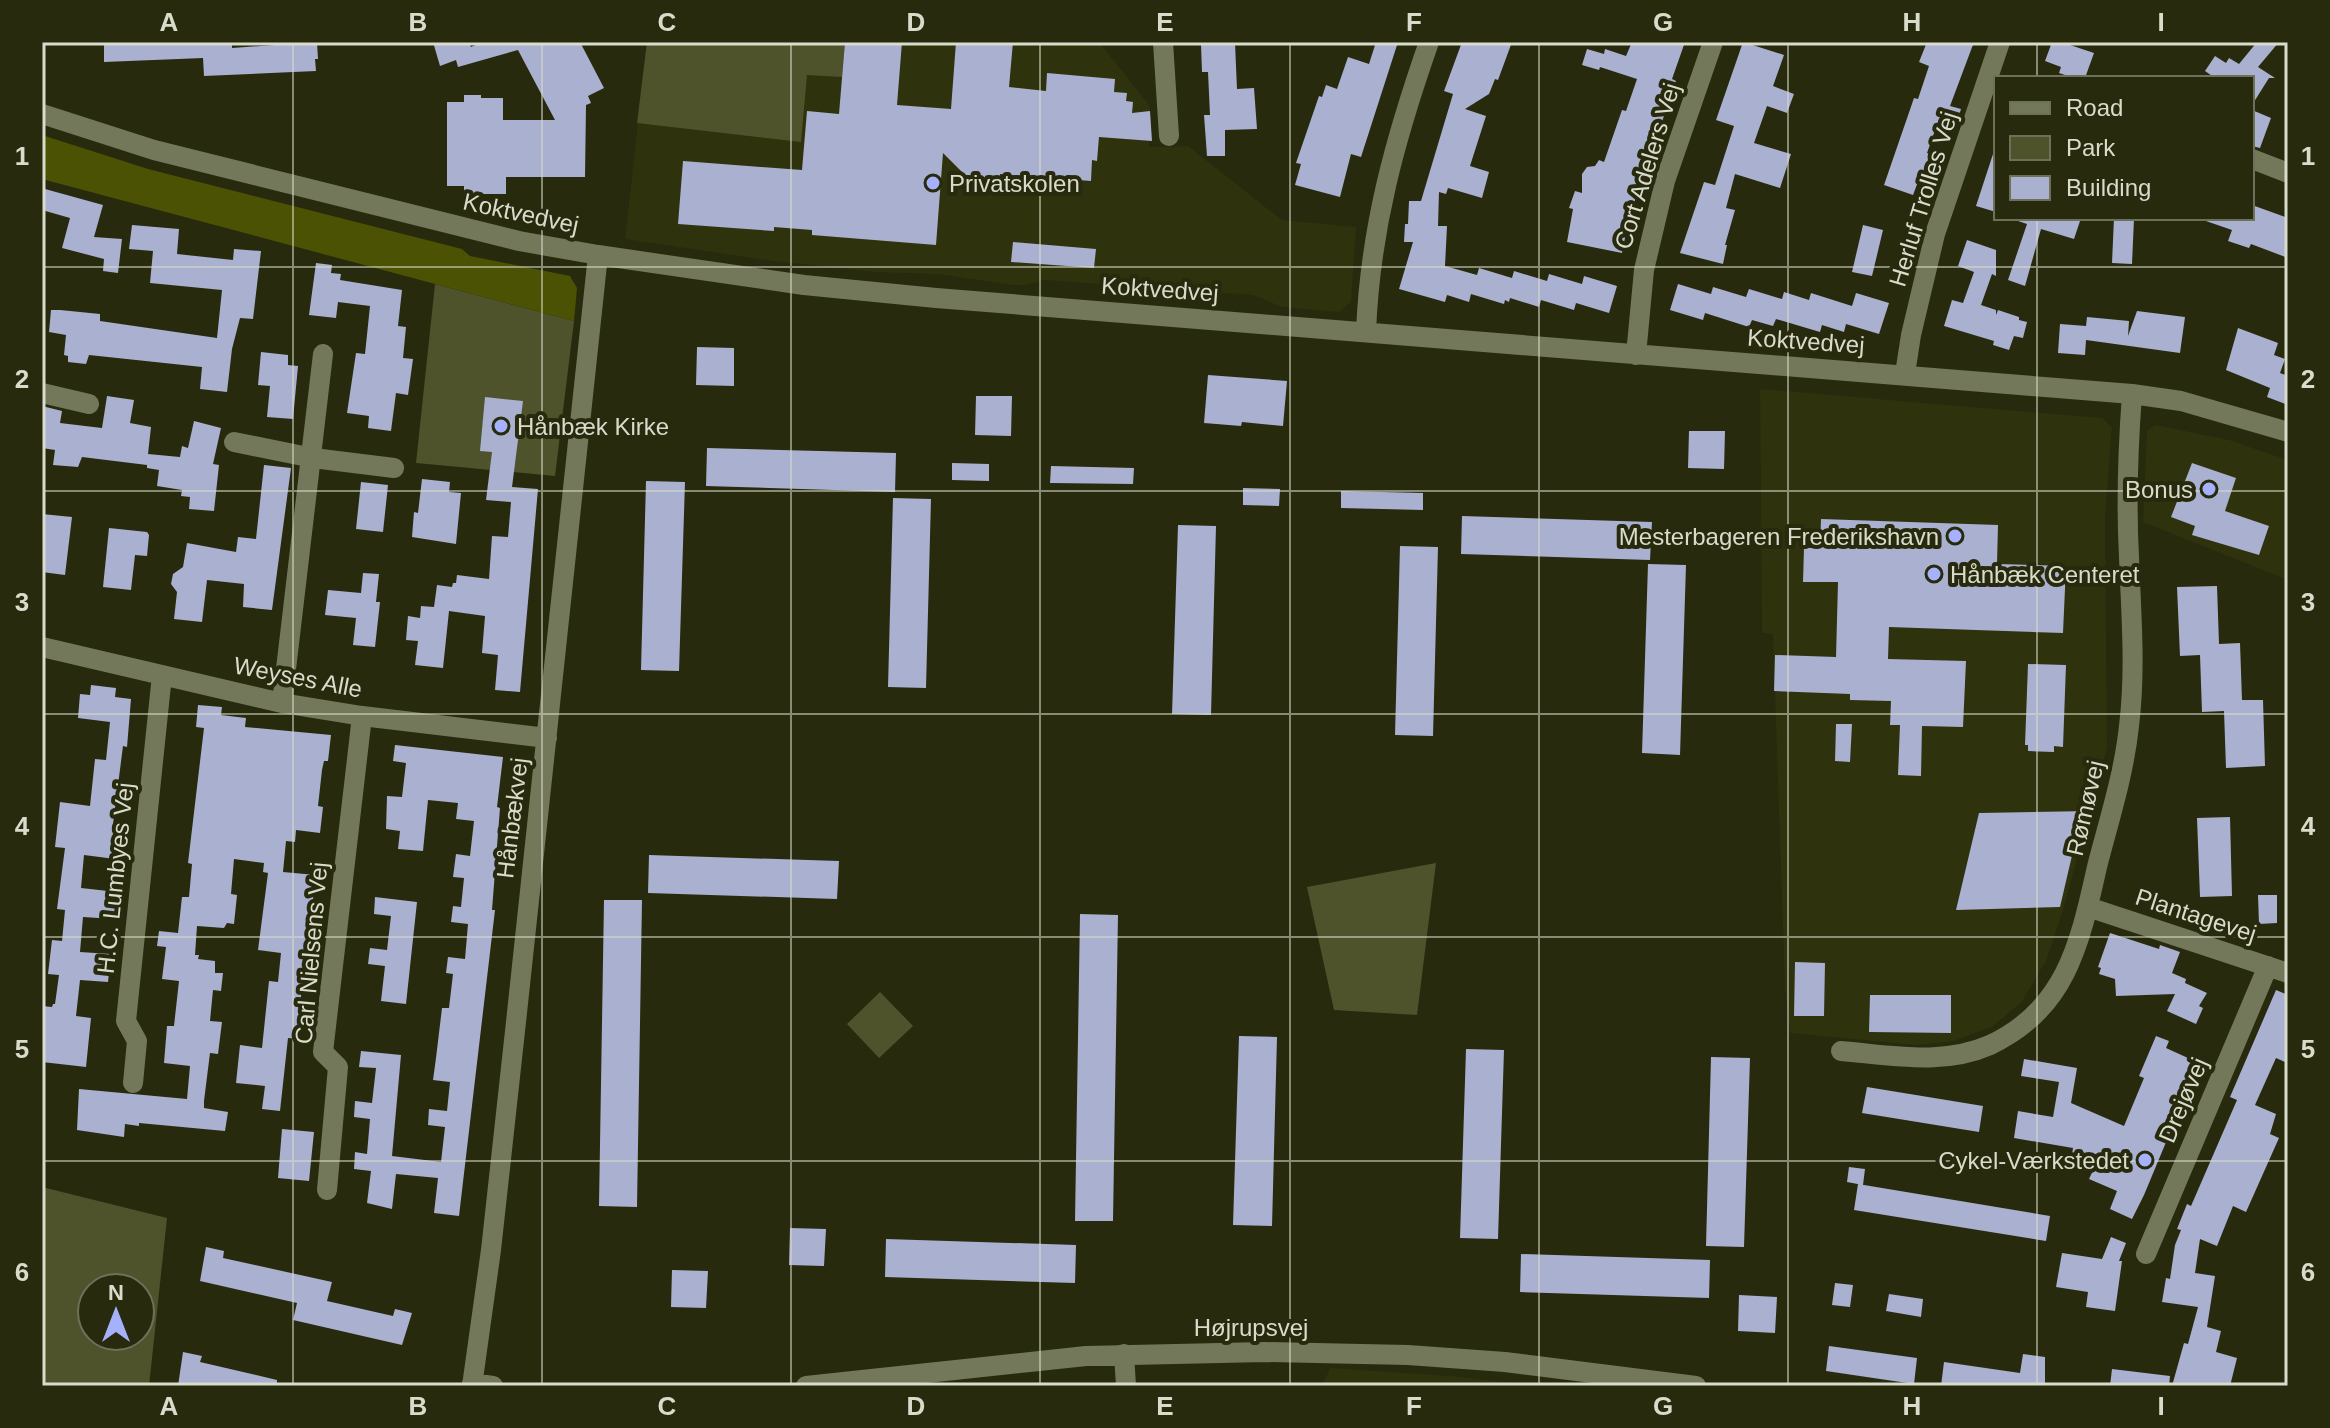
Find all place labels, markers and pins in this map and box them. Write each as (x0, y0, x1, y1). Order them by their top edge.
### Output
place label: Privatskolen (949, 170, 1080, 197)
marker: Privatskolen (924, 174, 942, 192)
place label: Hånbæk Kirke (517, 413, 669, 440)
marker: Hånbæk Kirke (492, 417, 510, 435)
place label: Bonus (2125, 476, 2193, 503)
marker: Bonus (2200, 480, 2218, 498)
place label: Mesterbageren Frederikshavn (1619, 523, 1939, 550)
marker: Mesterbageren Frederikshavn (1946, 527, 1964, 545)
place label: Hånbæk Centeret (1950, 561, 2140, 588)
marker: Hånbæk Centeret (1925, 565, 1943, 583)
place label: Cykel-Værkstedet (1938, 1147, 2129, 1174)
marker: Cykel-Værkstedet (2136, 1151, 2154, 1169)

